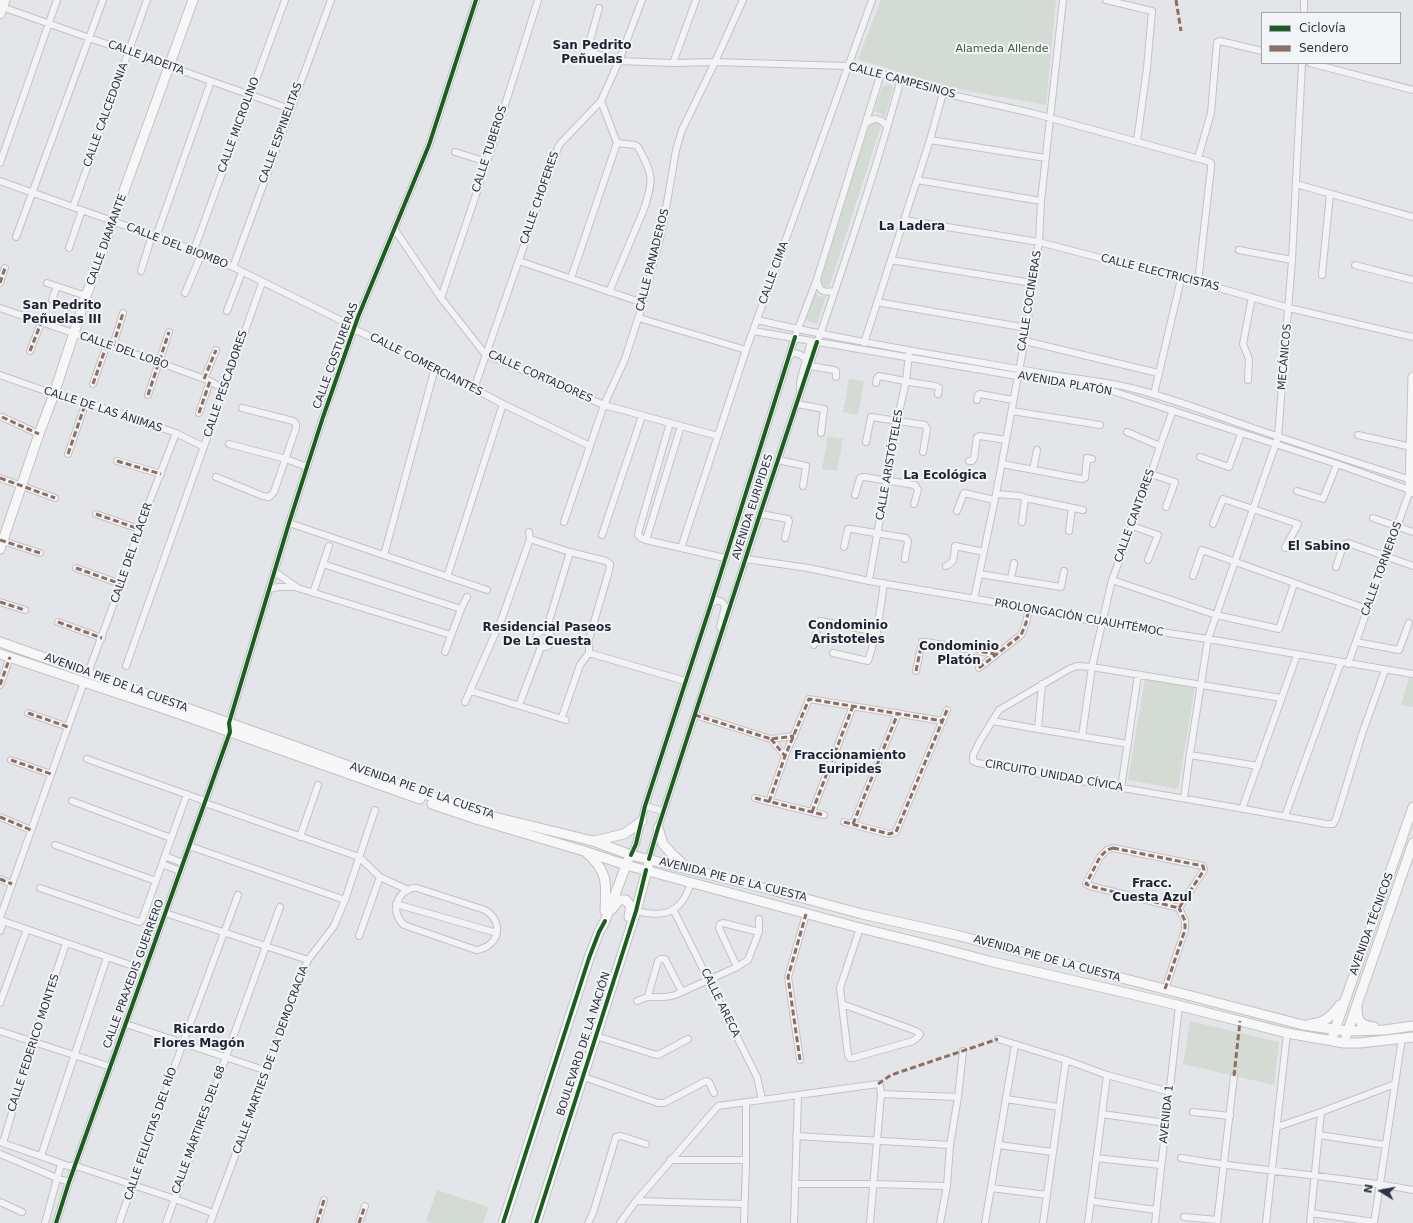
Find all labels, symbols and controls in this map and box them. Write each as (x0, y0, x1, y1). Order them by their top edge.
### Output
legend (1261, 12, 1401, 64)
text: Ciclovía (1299, 21, 1346, 35)
street label: CALLE JADEITA (106, 38, 186, 78)
district label: San Pedrito Peñuelas (553, 39, 631, 67)
text: Sendero (1299, 41, 1349, 55)
park label: Alameda Allende (955, 42, 1049, 56)
street label: CALLE CAMPESINOS (847, 60, 957, 102)
street label: CALLE CALCEDONIA (81, 61, 131, 169)
street label: CALLE MICROLINO (216, 75, 262, 175)
street label: CALLE ESPINELITAS (257, 81, 305, 185)
street label: CALLE TUBEROS (470, 104, 510, 194)
street label: CALLE CHOFERES (518, 150, 562, 246)
street label: CALLE DIAMANTE (84, 193, 130, 287)
street label: CALLE PANADEROS (634, 207, 672, 313)
district label: La Ladera (879, 220, 945, 234)
street label: CALLE DEL BIOMBO (124, 221, 230, 271)
street label: CALLE CIMA (757, 240, 791, 306)
street label: CALLE COCINERAS (1015, 250, 1045, 352)
street label: CALLE ELECTRICISTAS (1099, 252, 1221, 294)
district label: San Pedrito Peñuelas III (22, 299, 102, 327)
street label: CALLE COSTURERAS (311, 301, 361, 411)
street label: MECÁNICOS (1276, 323, 1294, 391)
street label: CALLE PESCADORES (201, 329, 251, 439)
street label: CALLE DEL LOBO (78, 330, 170, 372)
street label: CALLE COMERCIANTES (367, 331, 485, 399)
street label: CALLE CORTADORES (486, 348, 594, 406)
street label: AVENIDA PLATÓN (1017, 369, 1113, 399)
street label: CALLE DE LAS ÁNIMAS (42, 385, 164, 435)
street label: CALLE ARISTÓTELES (874, 409, 906, 521)
street label: AVENIDA EURIPIDES (730, 453, 776, 561)
street label: CALLE CANTORES (1112, 468, 1158, 564)
district label: La Ecológica (903, 469, 987, 483)
street label: CALLE DEL PLACER (109, 501, 155, 605)
street label: CALLE TORNEROS (1359, 520, 1405, 618)
district label: El Sabino (1288, 540, 1350, 554)
street label: PROLONGACIÓN CUAUHTÉMOC (993, 597, 1165, 639)
district label: Condominio Aristoteles (808, 619, 888, 647)
district label: Residencial Paseos De La Cuesta (483, 621, 611, 649)
district label: Condominio Platón (919, 640, 999, 668)
street label: AVENIDA PIE DE LA CUESTA (42, 651, 190, 715)
district label: Fraccionamiento Euripides (794, 749, 906, 777)
street label: CIRCUITO UNIDAD CÍVICA (984, 757, 1124, 795)
street label: AVENIDA PIE DE LA CUESTA (348, 760, 496, 822)
street label: AVENIDA PIE DE LA CUESTA (658, 855, 808, 905)
street label: AVENIDA TÉCNICOS (1347, 871, 1397, 977)
district label: Fracc. Cuesta Azul (1112, 877, 1192, 905)
street label: CALLE PRAXEDIS GUERRERO (101, 898, 167, 1050)
street label: AVENIDA PIE DE LA CUESTA (972, 933, 1122, 985)
street label: CALLE MARTIES DE LA DEMOCRACIA (231, 964, 311, 1156)
street label: CALLE ARECA (698, 966, 742, 1040)
street label: BOULEVARD DE LA NACIÓN (554, 970, 614, 1118)
street label: CALLE FEDERICO MONTES (5, 972, 63, 1114)
district label: Ricardo Flores Magón (153, 1023, 245, 1051)
street label: CALLE MÁRTIRES DEL 68 (170, 1064, 228, 1196)
street label: CALLE FELÍCITAS DEL RÍO (122, 1066, 180, 1202)
street label: AVENIDA 1 (1157, 1084, 1177, 1144)
north arrow (1361, 1171, 1401, 1211)
text: N (1361, 1183, 1376, 1194)

